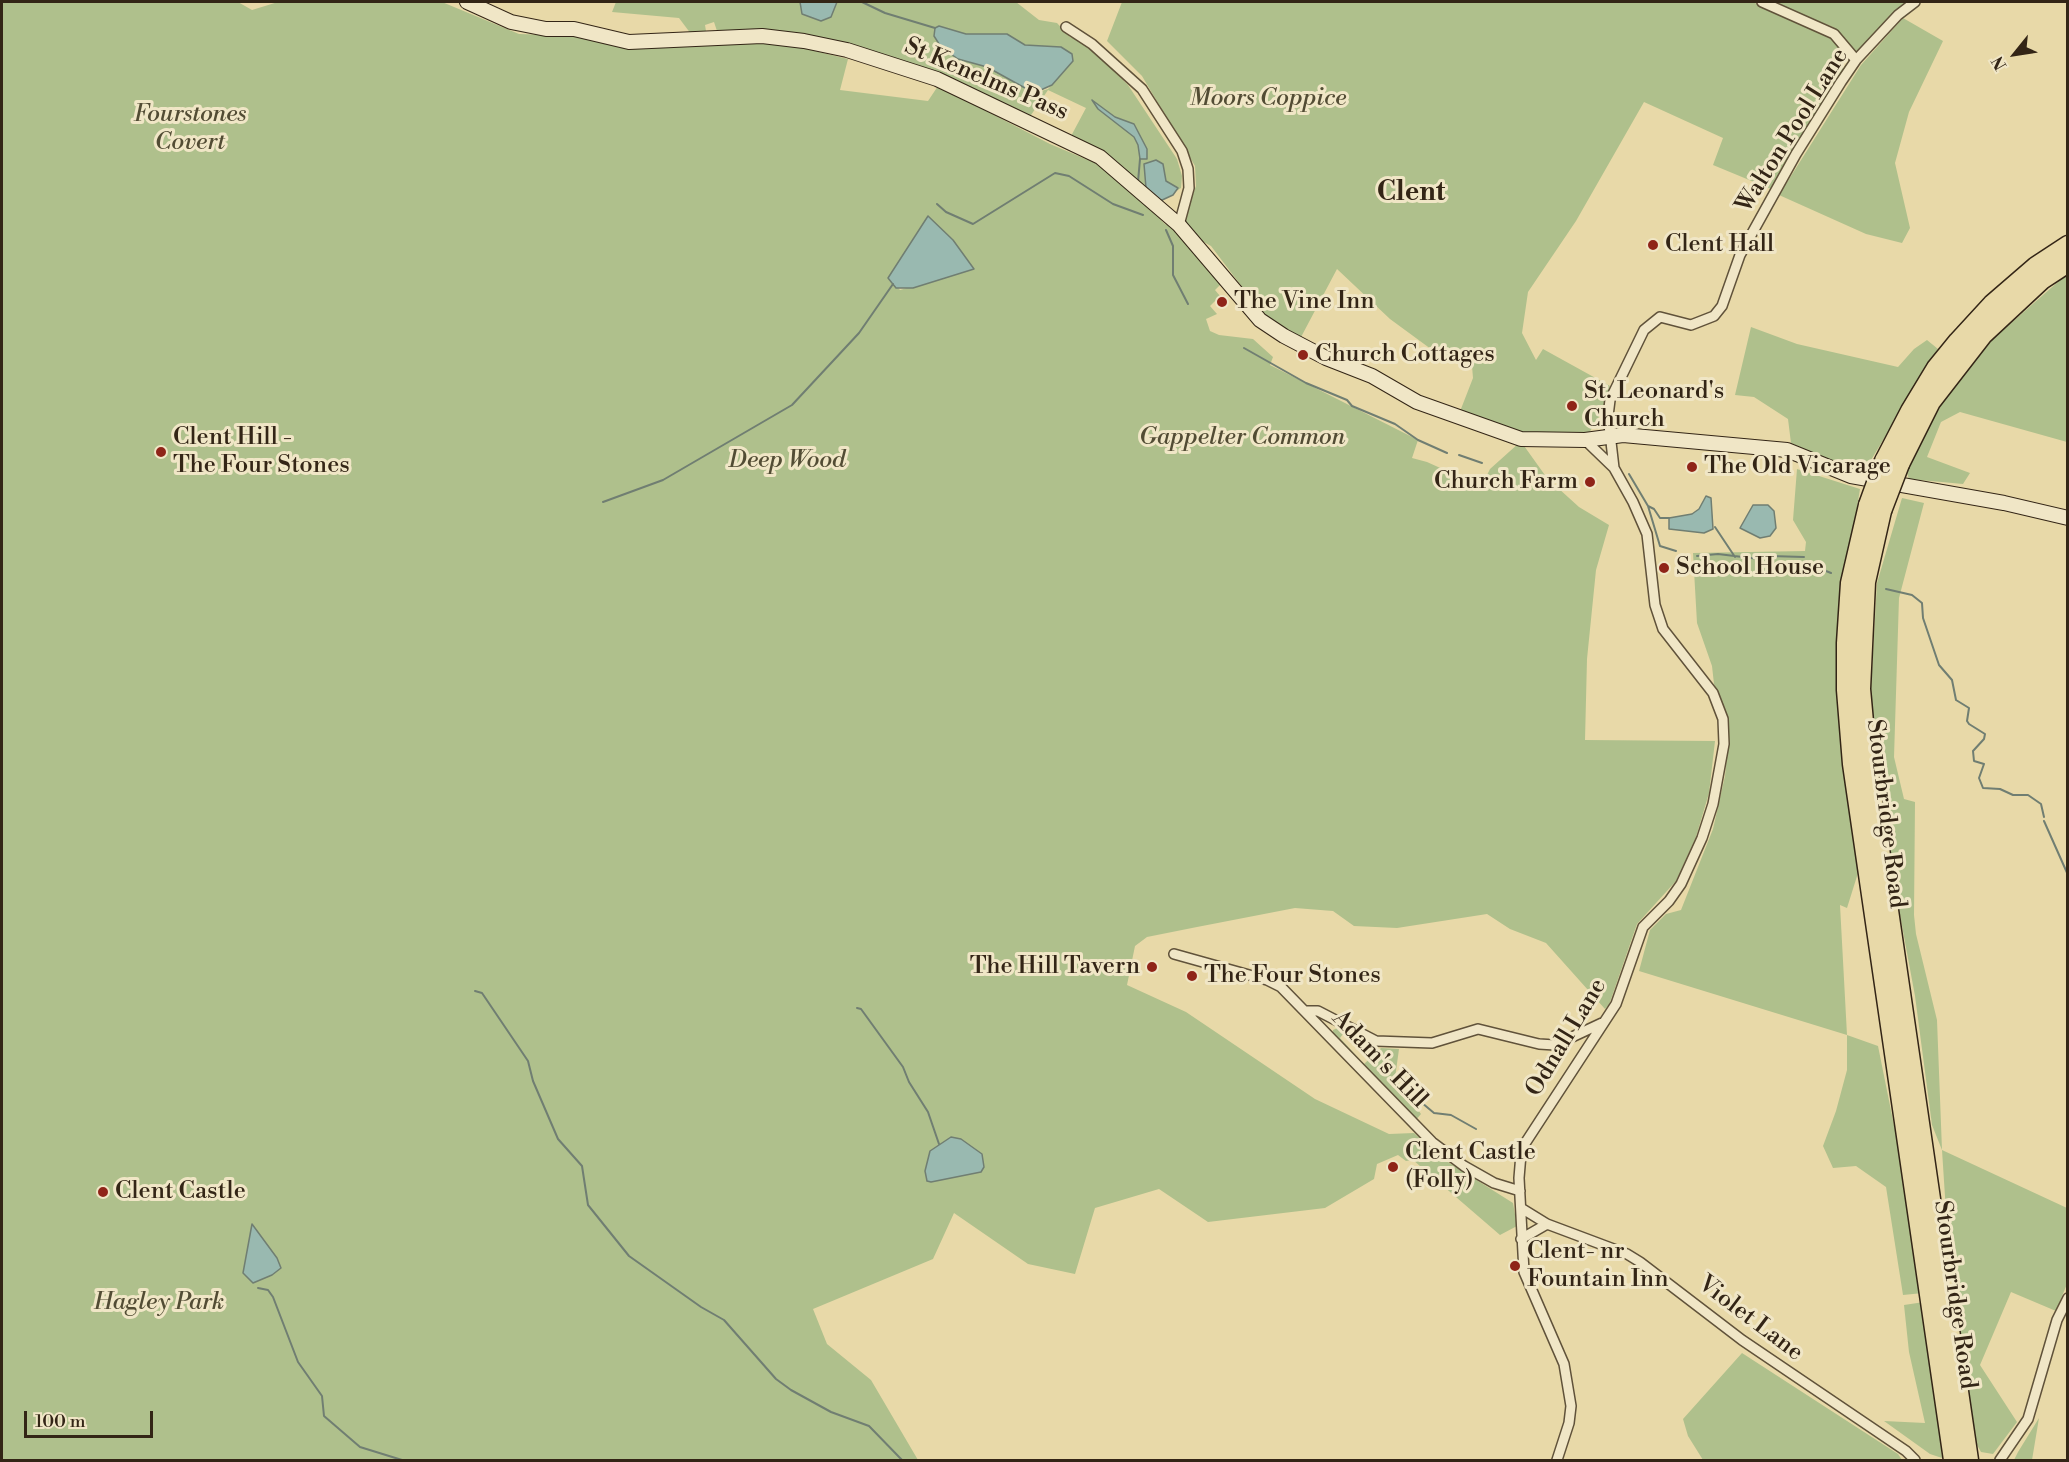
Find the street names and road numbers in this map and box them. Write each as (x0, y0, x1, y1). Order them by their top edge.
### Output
street label: St Kenelms Pass (900, 33, 1072, 127)
street label: Walton Pool Lane (1731, 43, 1855, 219)
street label: Stourbridge Road (1859, 718, 1911, 910)
street label: Odnall Lane (1521, 974, 1613, 1102)
street label: Adam's Hill (1325, 1005, 1433, 1115)
street label: Stourbridge Road (1926, 1199, 1982, 1391)
street label: Violet Lane (1692, 1270, 1808, 1368)

